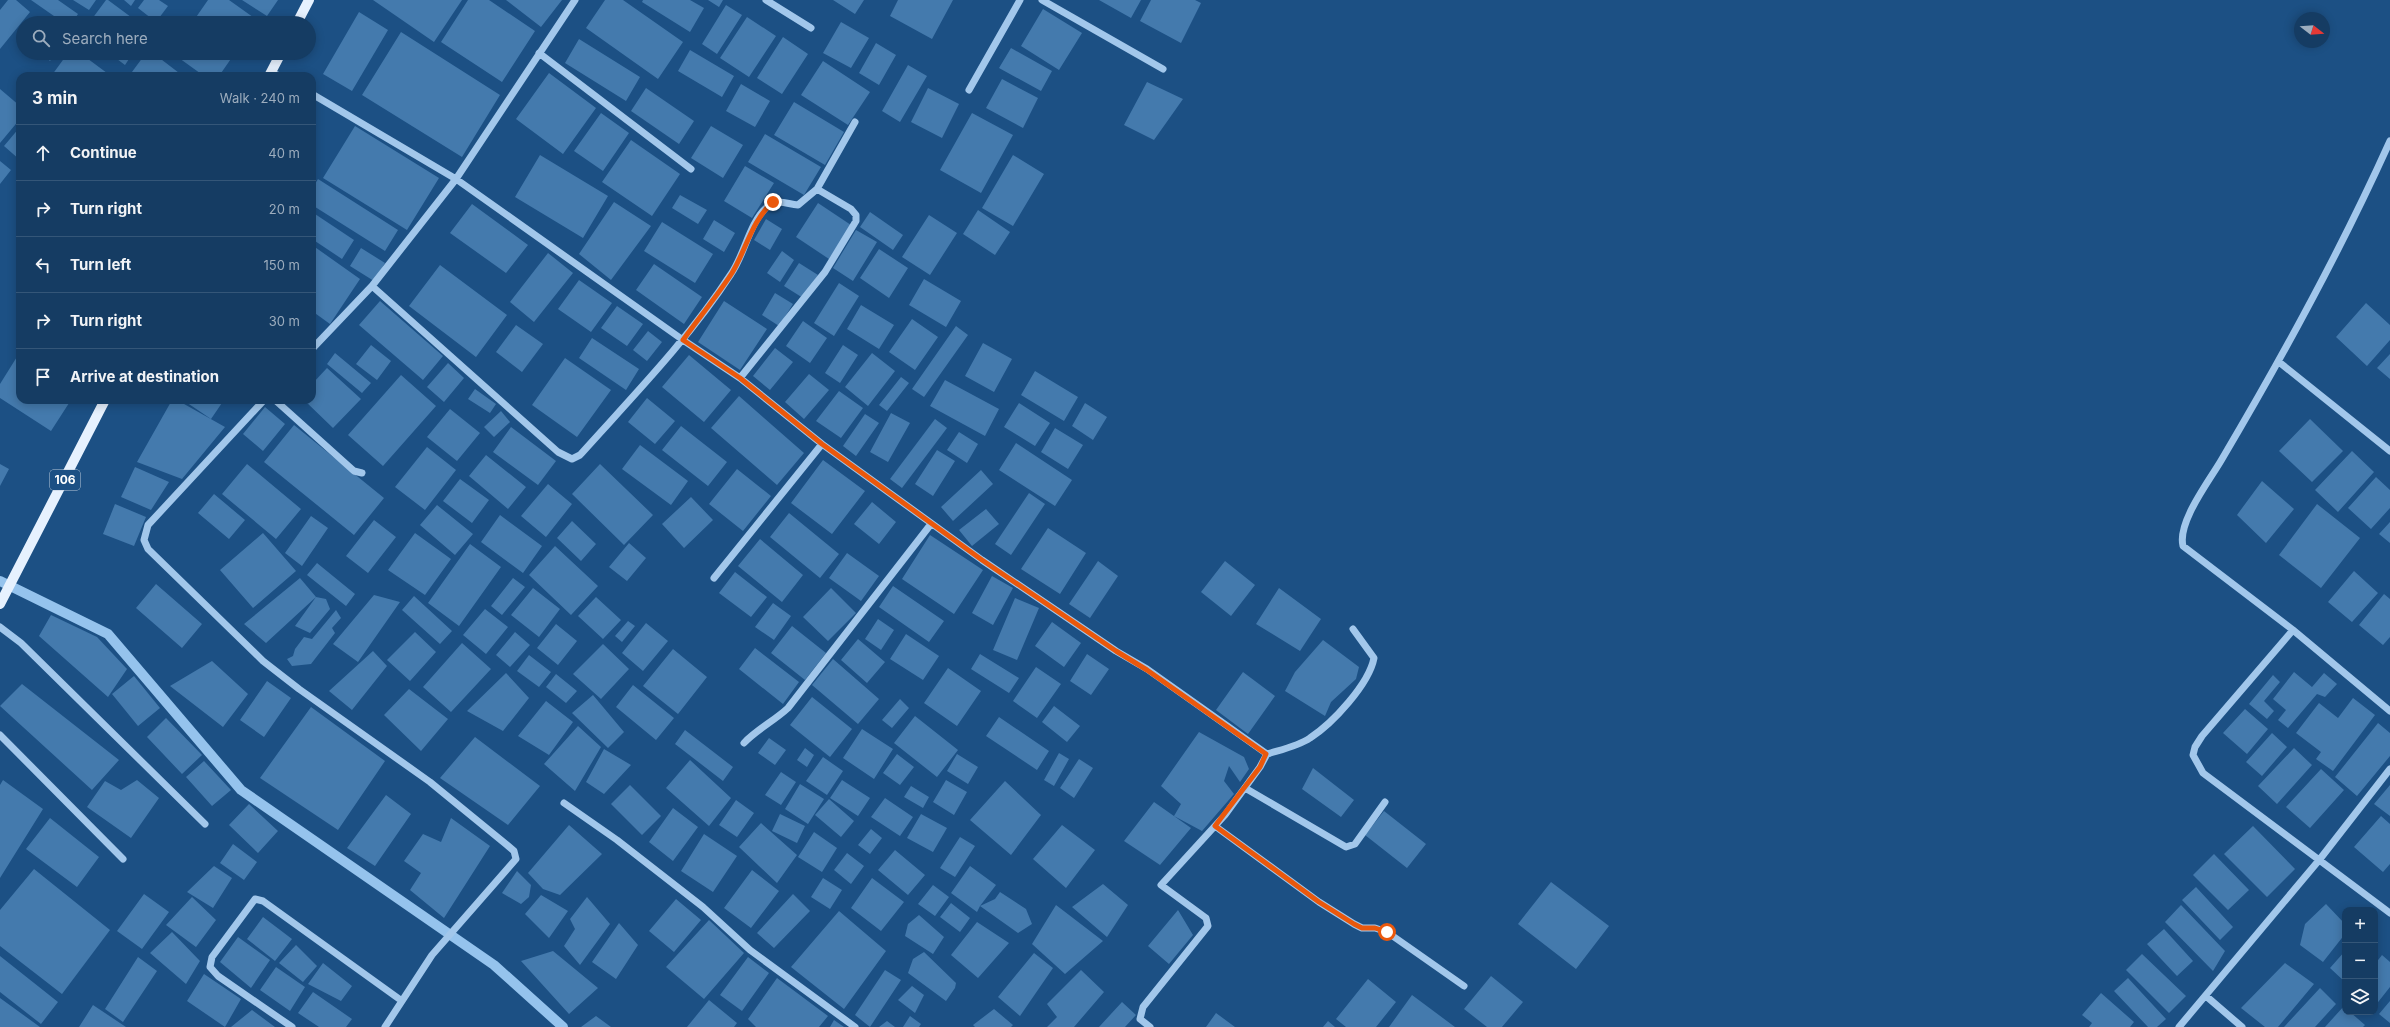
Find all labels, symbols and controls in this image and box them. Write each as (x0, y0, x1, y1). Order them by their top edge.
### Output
north arrow (2294, 12, 2330, 48)
search box (16, 16, 316, 60)
icon: search (30, 27, 52, 49)
text: Search here (62, 29, 148, 48)
text: 3 min (32, 88, 78, 108)
text: Walk · 240 m (220, 90, 300, 106)
icon: ahead (32, 142, 54, 164)
text: Continue (70, 143, 137, 162)
text: 40 m (268, 145, 300, 161)
route end (764, 193, 782, 211)
icon: right (32, 198, 54, 220)
text: Turn right (70, 199, 142, 218)
text: 20 m (269, 201, 300, 217)
icon: left (32, 254, 54, 276)
text: Turn left (70, 255, 131, 274)
text: 150 m (264, 257, 300, 273)
icon: right (32, 310, 54, 332)
text: Turn right (70, 311, 142, 330)
text: 30 m (269, 313, 300, 329)
icon: arrive (32, 366, 54, 388)
text: Arrive at destination (70, 367, 219, 386)
road number: 106 (50, 470, 80, 490)
map controls (2342, 907, 2378, 1015)
button: + (2342, 907, 2378, 943)
route start (1378, 923, 1396, 941)
button: − (2342, 943, 2378, 979)
button: layers (2342, 979, 2378, 1015)

